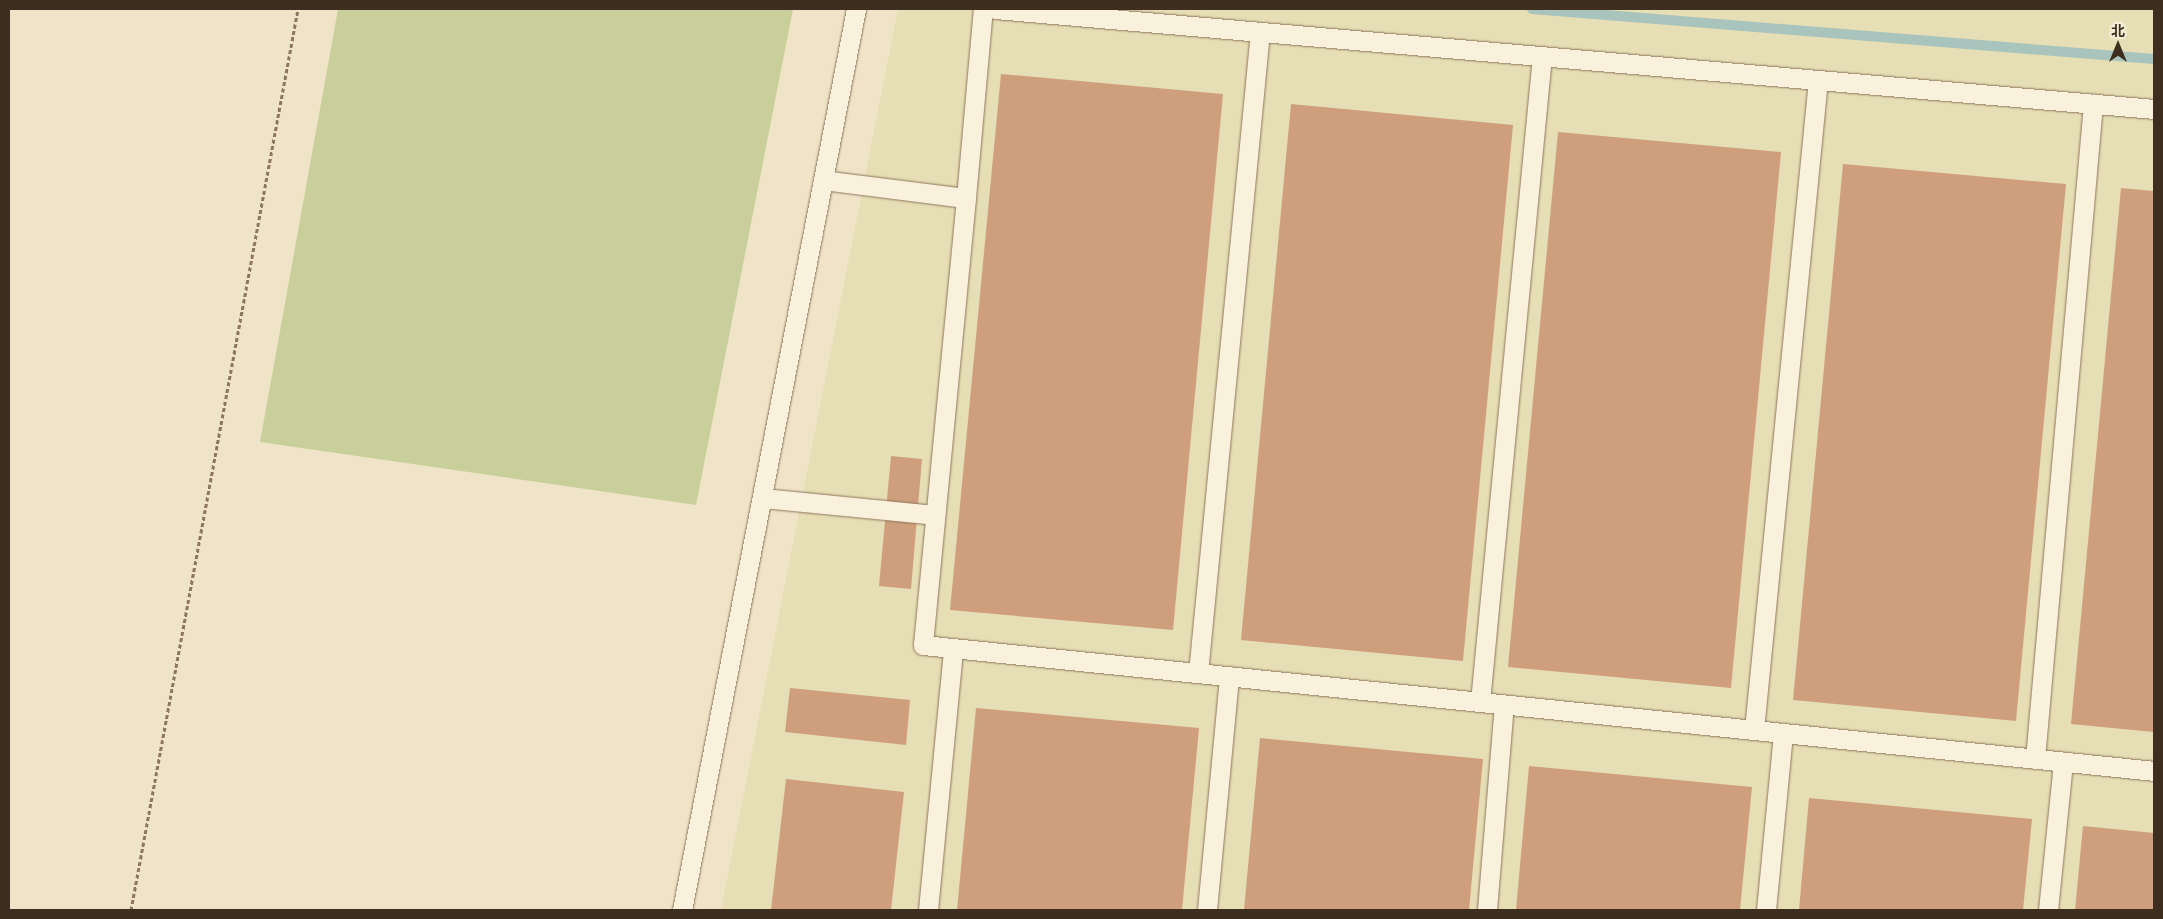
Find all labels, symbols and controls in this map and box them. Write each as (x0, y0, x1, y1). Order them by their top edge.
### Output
north arrow (2093, 20, 2143, 70)
text: 北 (2111, 20, 2125, 40)

